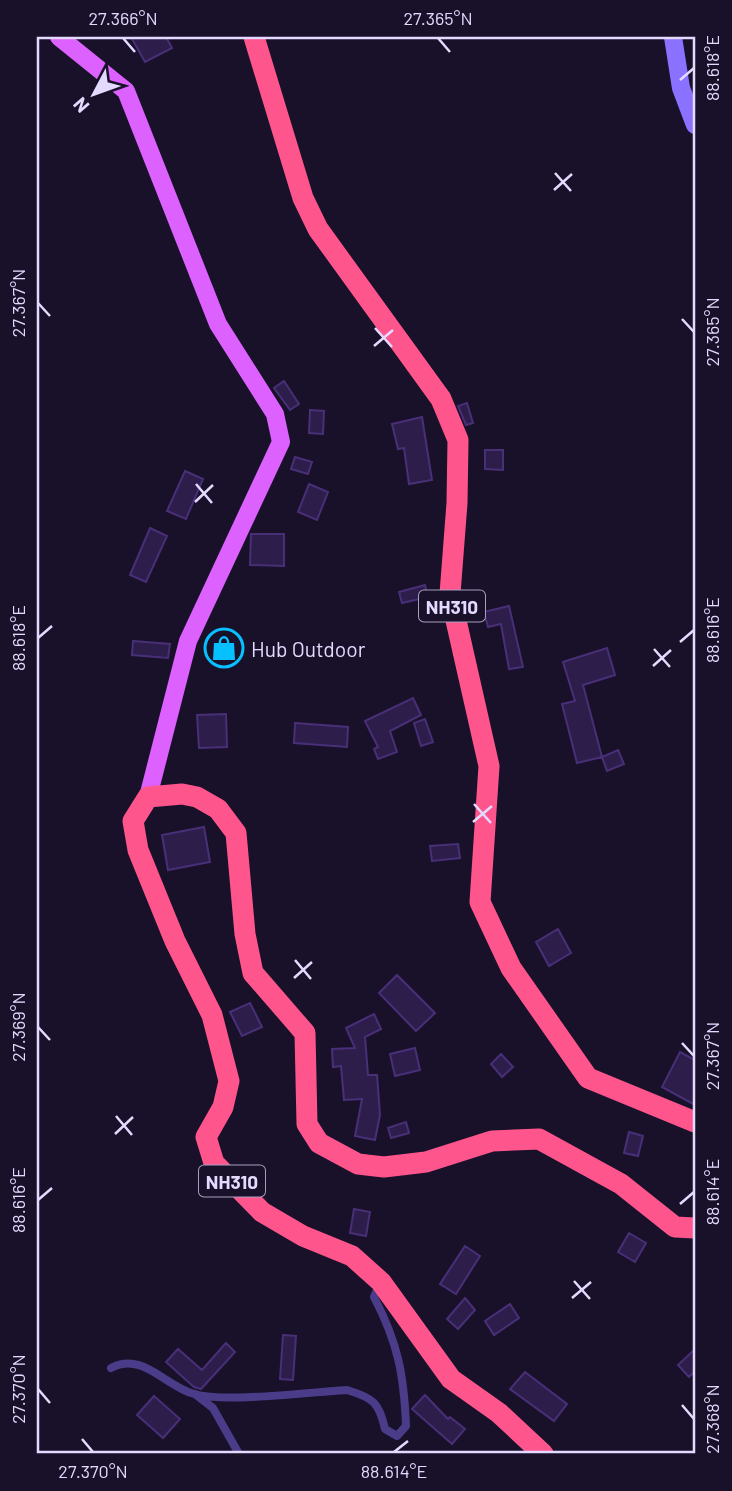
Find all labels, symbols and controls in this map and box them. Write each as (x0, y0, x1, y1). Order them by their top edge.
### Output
text: 27.366°N (88, 7, 158, 29)
text: 27.365°N (403, 7, 473, 29)
text: 88.618°E (701, 35, 723, 101)
north arrow (60, 60, 130, 130)
text: N (68, 93, 94, 118)
text: 27.367°N (7, 269, 29, 337)
text: 27.365°N (701, 297, 723, 367)
road number: NH310 (419, 590, 485, 622)
text: 88.616°E (701, 597, 723, 663)
text: 88.618°E (7, 605, 29, 671)
shop icon: Hub Outdoor (203, 627, 245, 669)
place label: Hub Outdoor (251, 636, 366, 661)
text: 27.369°N (7, 992, 29, 1062)
text: 27.367°N (701, 1022, 723, 1090)
text: 88.614°E (701, 1159, 723, 1225)
road number: NH310 (199, 1166, 265, 1196)
text: 88.616°E (7, 1167, 29, 1233)
text: 27.370°N (7, 1354, 29, 1424)
text: 27.368°N (701, 1384, 723, 1454)
text: 27.370°N (58, 1460, 128, 1482)
text: 88.614°E (361, 1460, 427, 1482)

